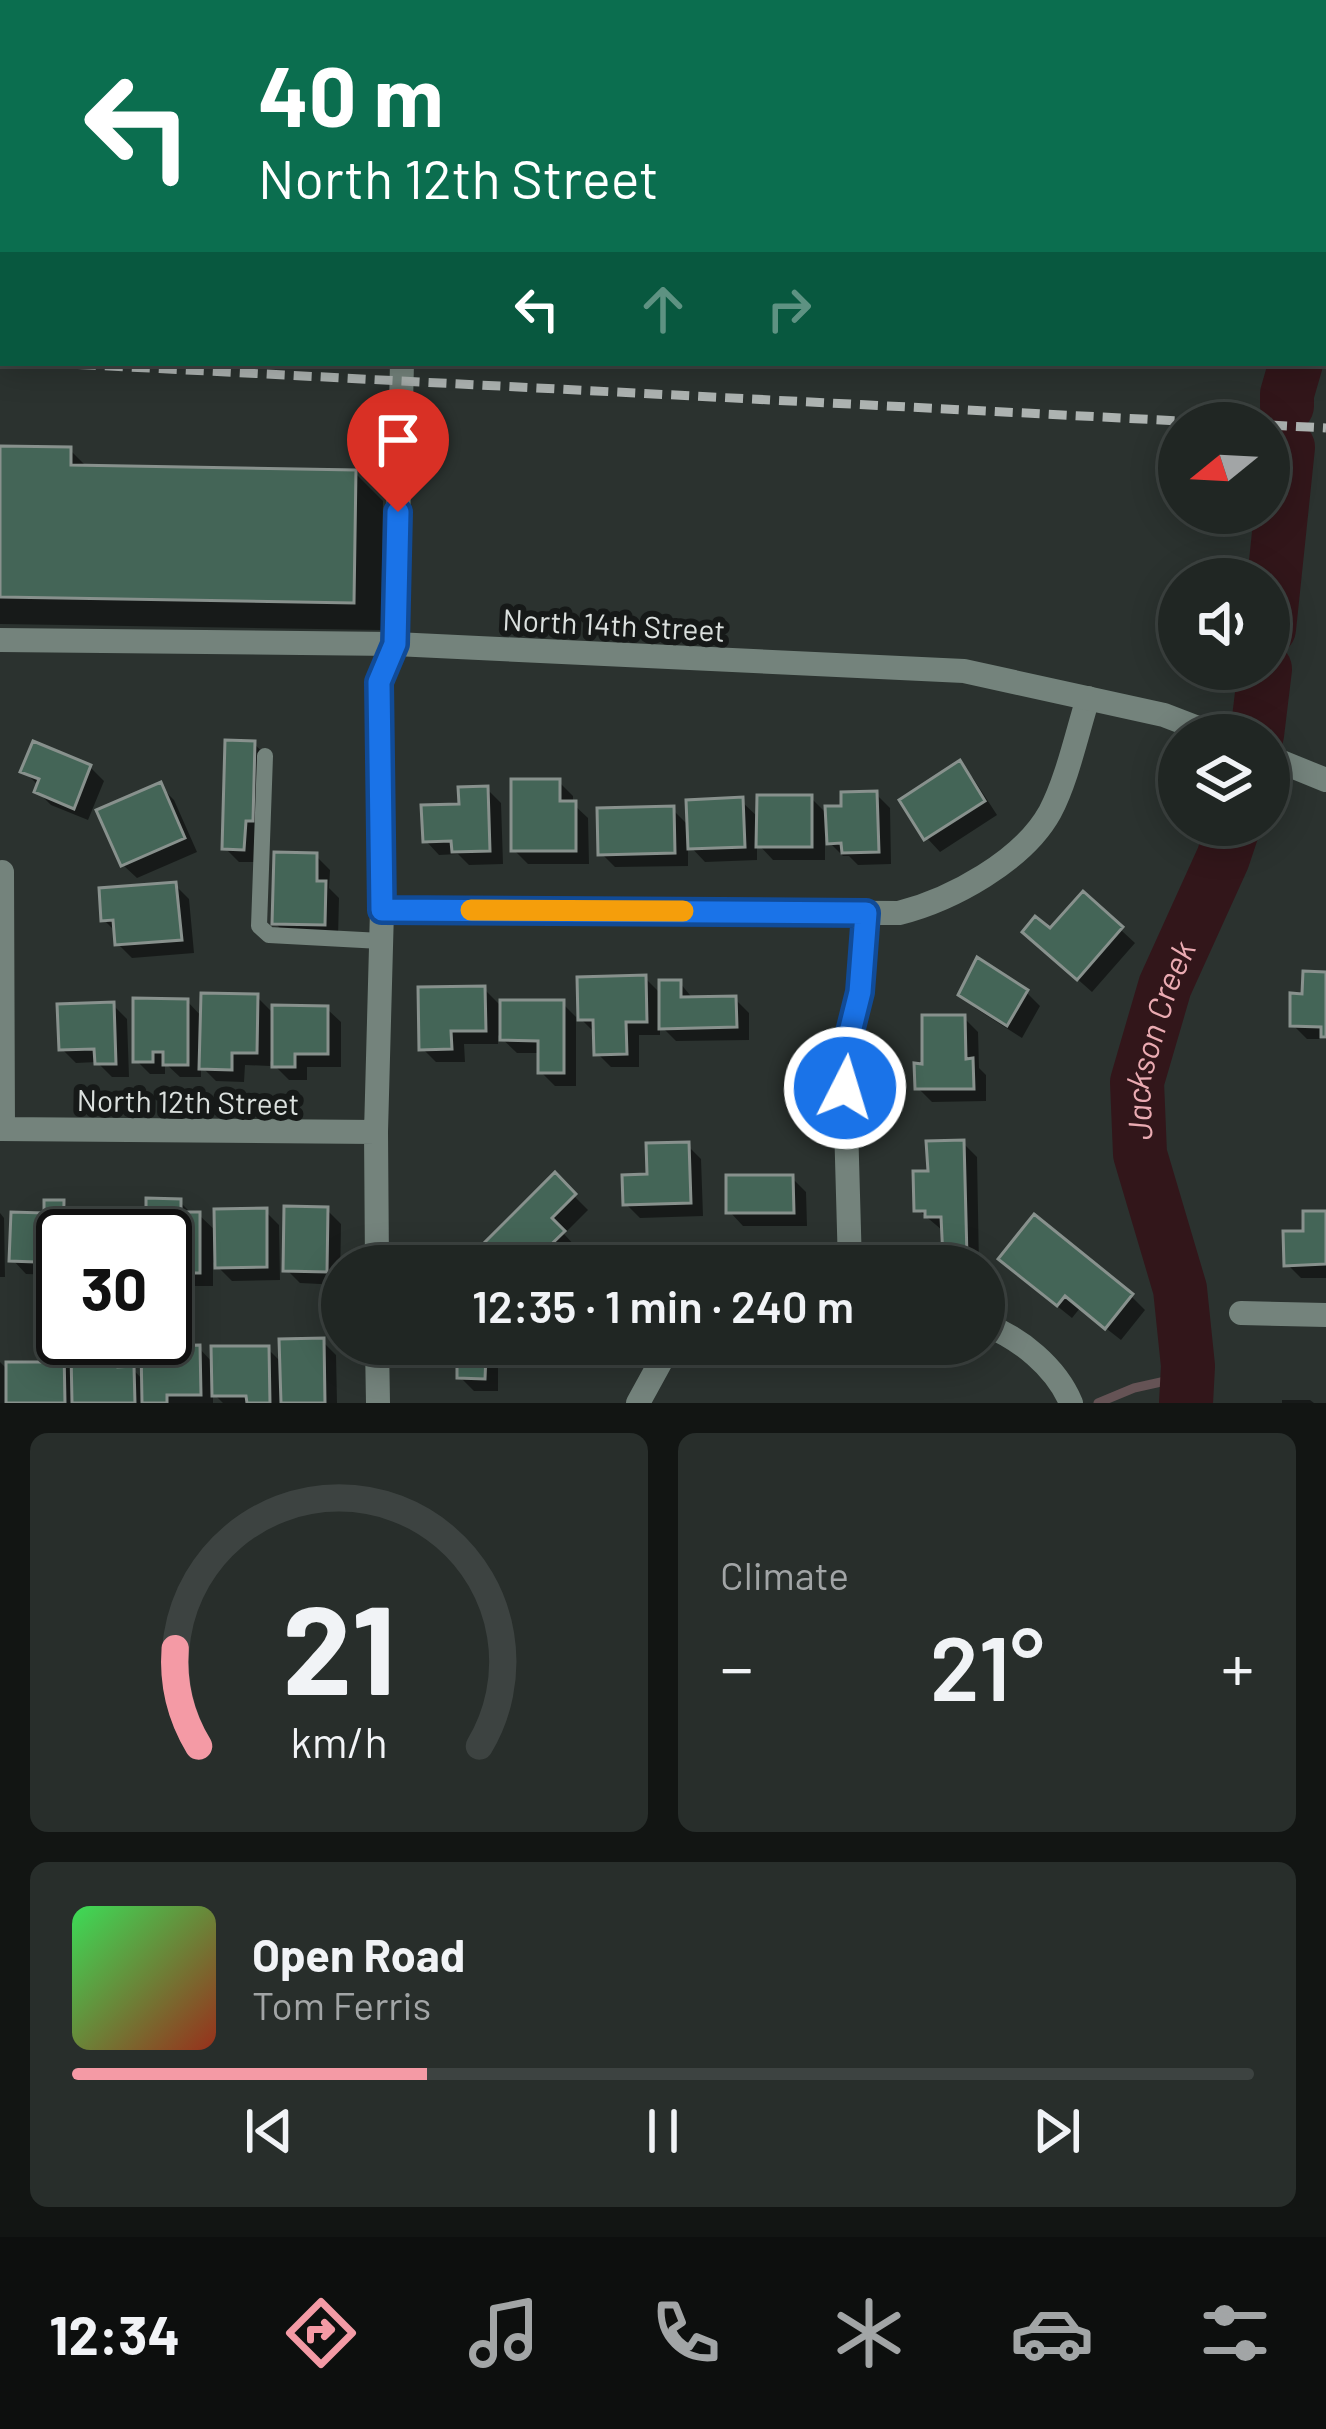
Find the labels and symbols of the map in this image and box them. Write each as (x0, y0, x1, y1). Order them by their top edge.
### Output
pin (347, 389, 449, 512)
north arrow (1158, 402, 1290, 534)
street label: North 14th Street (502, 600, 726, 648)
water label: Jackson Creek (1116, 934, 1203, 1141)
position arrow (782, 1025, 908, 1151)
street label: North 12th Street (76, 1081, 300, 1121)
speed limit sign: 30 (36, 1209, 192, 1365)

